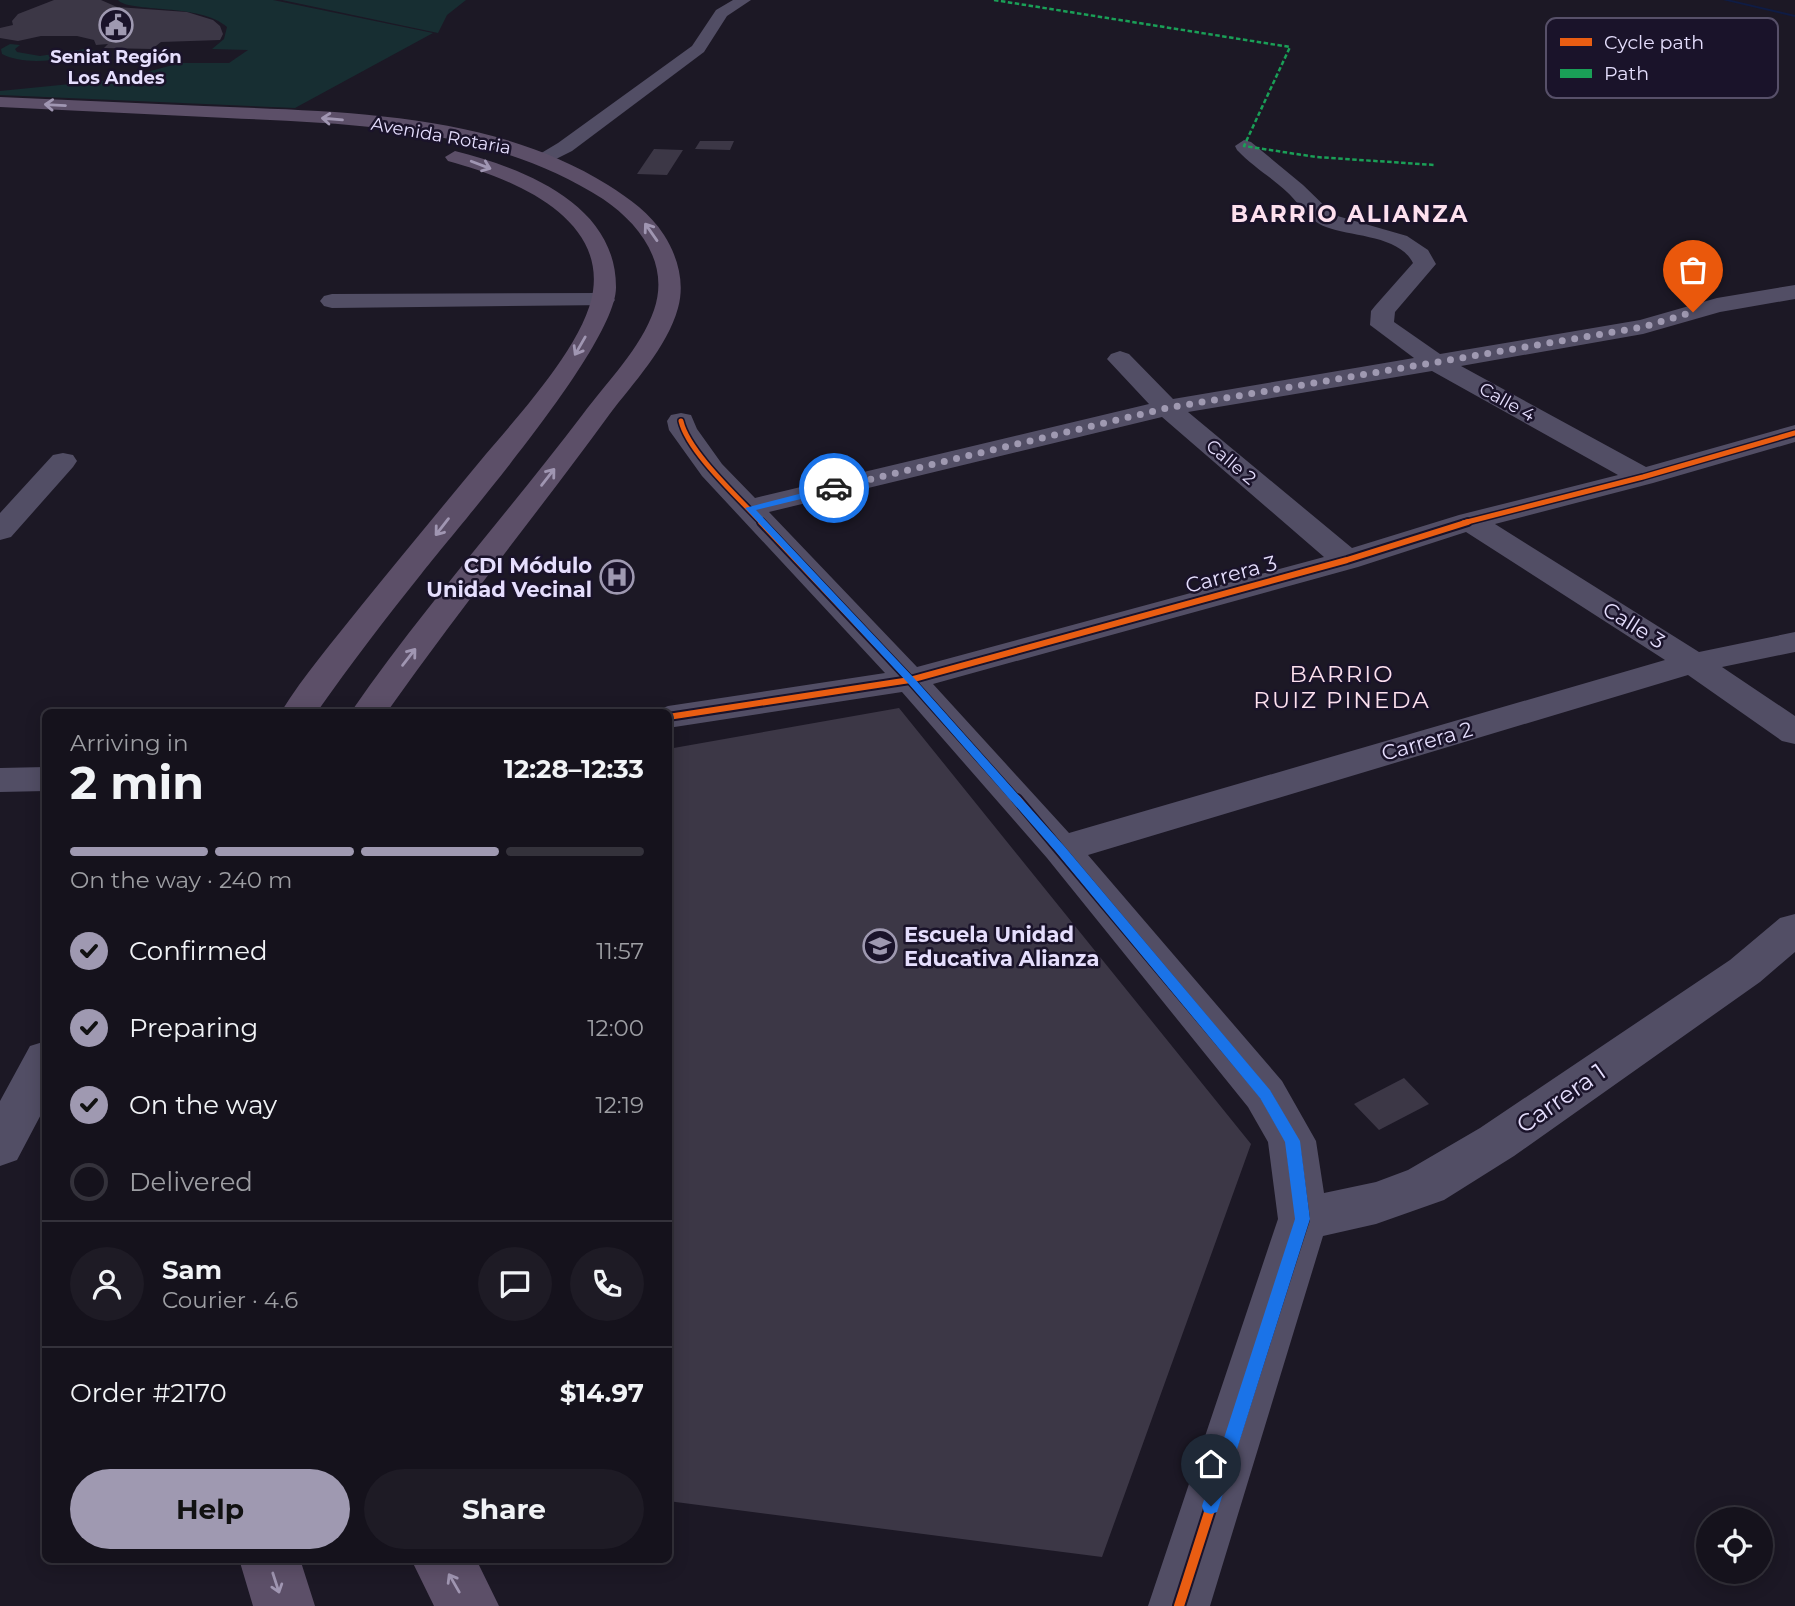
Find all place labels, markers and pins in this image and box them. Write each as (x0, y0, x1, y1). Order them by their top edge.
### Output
public building icon: Seniat Región Los Andes (97, 6, 135, 44)
place label: Seniat Región Los Andes (50, 46, 182, 89)
pin (1663, 240, 1723, 312)
place label: CDI Módulo Unidad Vecinal (426, 553, 592, 602)
hospital icon: CDI Módulo Unidad Vecinal (598, 558, 636, 596)
place label: Escuela Unidad Educativa Alianza (904, 922, 1099, 971)
school or university icon: Escuela Unidad Educativa Alianza (861, 927, 899, 965)
pin (1181, 1434, 1241, 1506)

